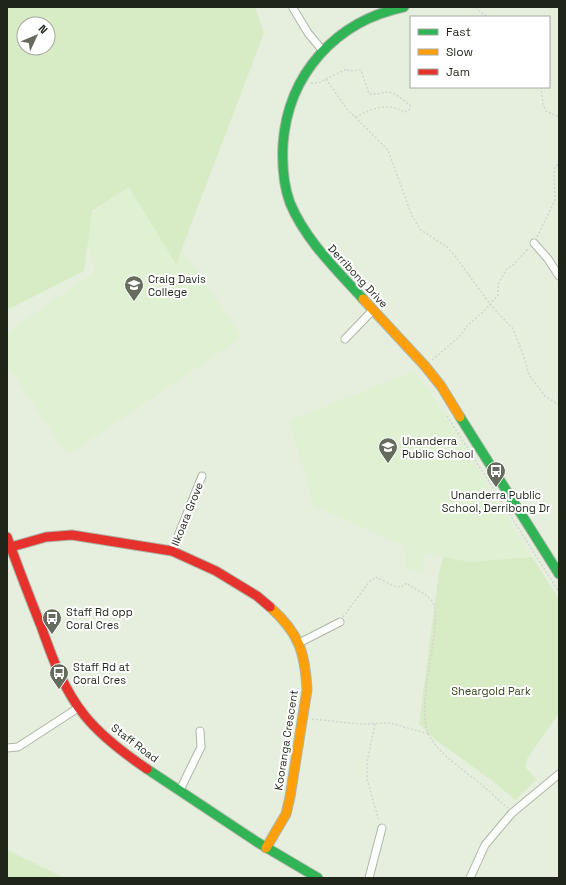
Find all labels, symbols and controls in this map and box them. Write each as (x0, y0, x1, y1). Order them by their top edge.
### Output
north arrow (16, 16, 56, 56)
legend (410, 16, 550, 88)
text: N (36, 22, 51, 37)
text: Fast (446, 24, 471, 40)
text: Slow (446, 44, 473, 60)
text: Jam (446, 64, 470, 80)
street label: Derribong Drive (325, 241, 391, 311)
place label: Craig Davis College (148, 272, 206, 299)
school or university icon: Craig Davis College (123, 274, 145, 302)
place label: Unanderra Public School (402, 434, 474, 461)
school or university icon: Unanderra Public School (377, 436, 399, 464)
bus stop icon: Unanderra Public School, Derribong Dr (485, 460, 507, 488)
street label: Ilkoara Grove (168, 480, 206, 548)
place label: Unanderra Public School, Derribong Dr (442, 488, 550, 515)
place label: Staff Rd opp Coral Cres (66, 605, 133, 632)
bus stop icon: Staff Rd opp Coral Cres (41, 607, 63, 635)
place label: Staff Rd at Coral Cres (73, 660, 130, 687)
bus stop icon: Staff Rd at Coral Cres (48, 662, 70, 690)
park label: Sheargold Park (451, 684, 531, 698)
street label: Kooranga Crescent (271, 689, 301, 791)
street label: Staff Road (108, 721, 162, 765)

